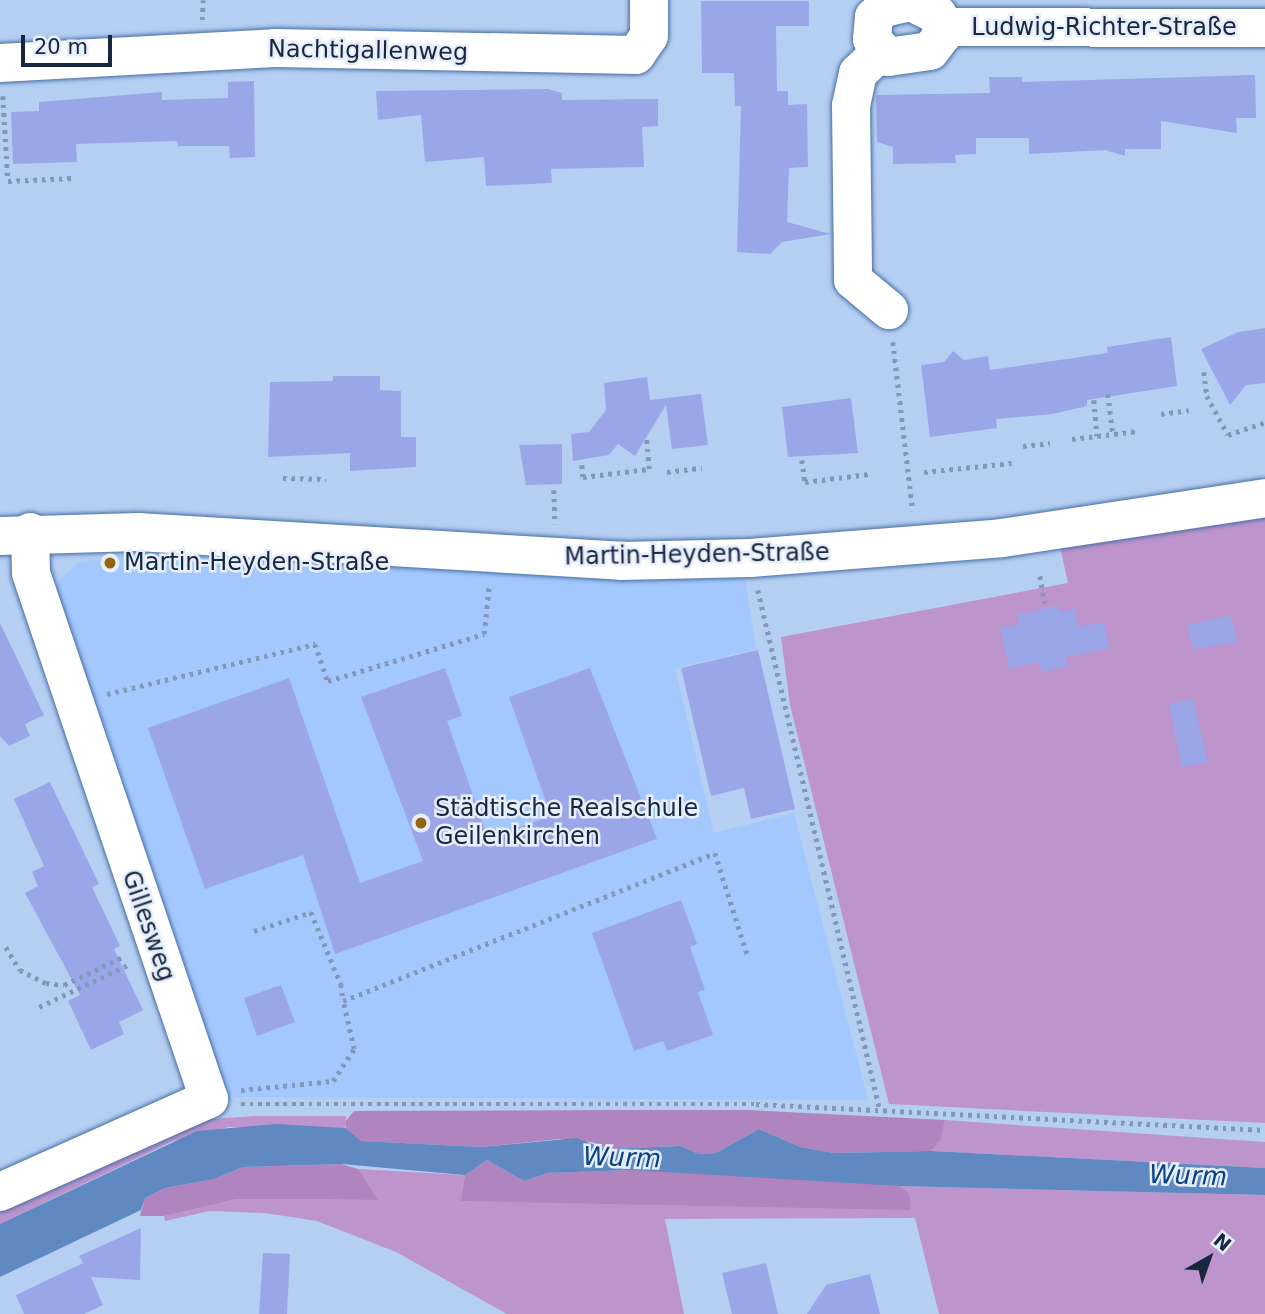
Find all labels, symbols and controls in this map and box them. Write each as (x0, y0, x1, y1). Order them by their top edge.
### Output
street label: Ludwig-Richter-Straße (971, 14, 1237, 42)
scale bar (24, 21, 116, 65)
text: 20 m (34, 35, 88, 59)
street label: Nachtigallenweg (268, 35, 468, 67)
street label: Martin-Heyden-Straße (564, 538, 830, 572)
place label: Martin-Heyden-Straße (124, 549, 389, 577)
marker: Martin-Heyden-Straße (102, 555, 118, 571)
place label: Städtische Realschule Geilenkirchen (435, 795, 698, 851)
marker: Städtische Realschule Geilenkirchen (413, 815, 429, 831)
street label: Gillesweg (116, 867, 180, 985)
water label: Wurm (582, 1141, 662, 1175)
water label: Wurm (1148, 1159, 1228, 1193)
north arrow (1174, 1223, 1244, 1293)
text: N (1209, 1228, 1236, 1255)

